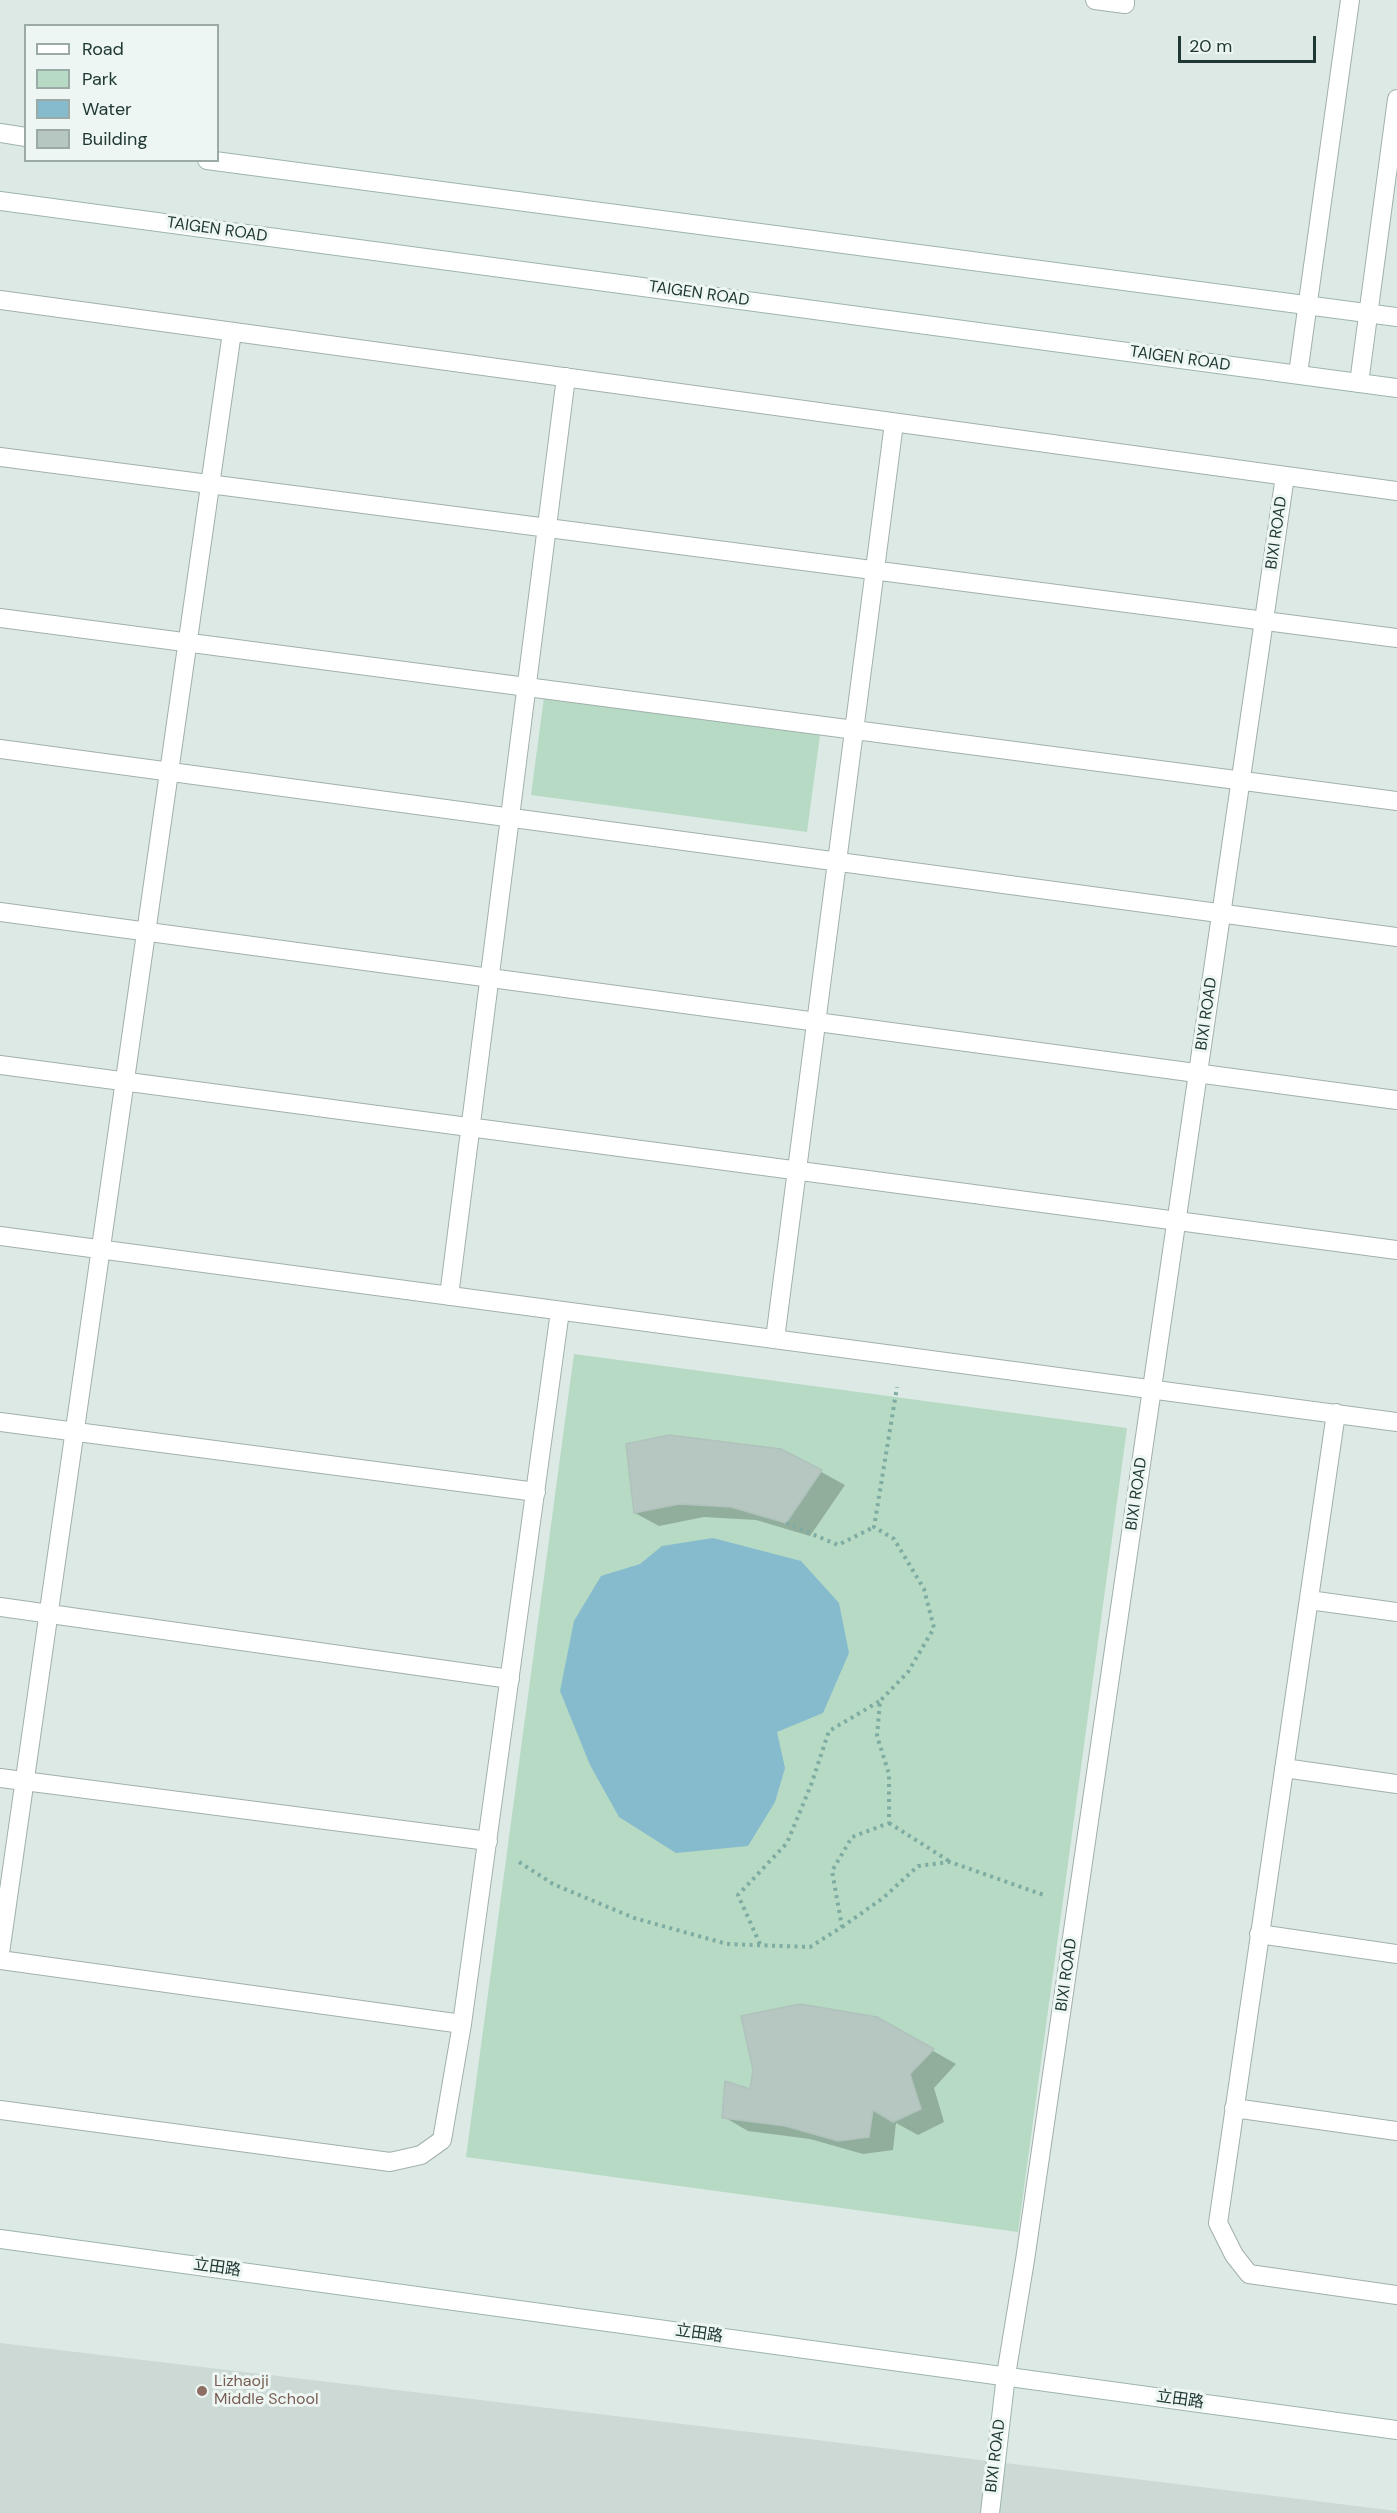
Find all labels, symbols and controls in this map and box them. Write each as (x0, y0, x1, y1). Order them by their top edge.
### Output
legend (24, 24, 219, 162)
scale bar (1181, 24, 1319, 62)
text: 20 m (1189, 34, 1232, 58)
text: Road (82, 37, 124, 61)
text: Park (82, 67, 118, 91)
text: Water (82, 97, 132, 121)
text: Building (82, 127, 147, 151)
street label: TAIGEN ROAD (166, 213, 268, 247)
street label: TAIGEN ROAD (648, 277, 750, 311)
street label: TAIGEN ROAD (1129, 342, 1231, 376)
street label: BIXI ROAD (1262, 495, 1292, 571)
street label: BIXI ROAD (1192, 976, 1222, 1052)
street label: BIXI ROAD (1122, 1456, 1152, 1532)
street label: BIXI ROAD (1052, 1937, 1082, 2013)
street label: 立田路 (192, 2255, 242, 2281)
street label: 立田路 (674, 2321, 724, 2347)
place label: Lizhaoji Middle School (214, 2372, 318, 2410)
marker: Lizhaoji Middle School (195, 2384, 209, 2398)
street label: 立田路 (1155, 2387, 1205, 2413)
street label: BIXI ROAD (982, 2418, 1010, 2494)

